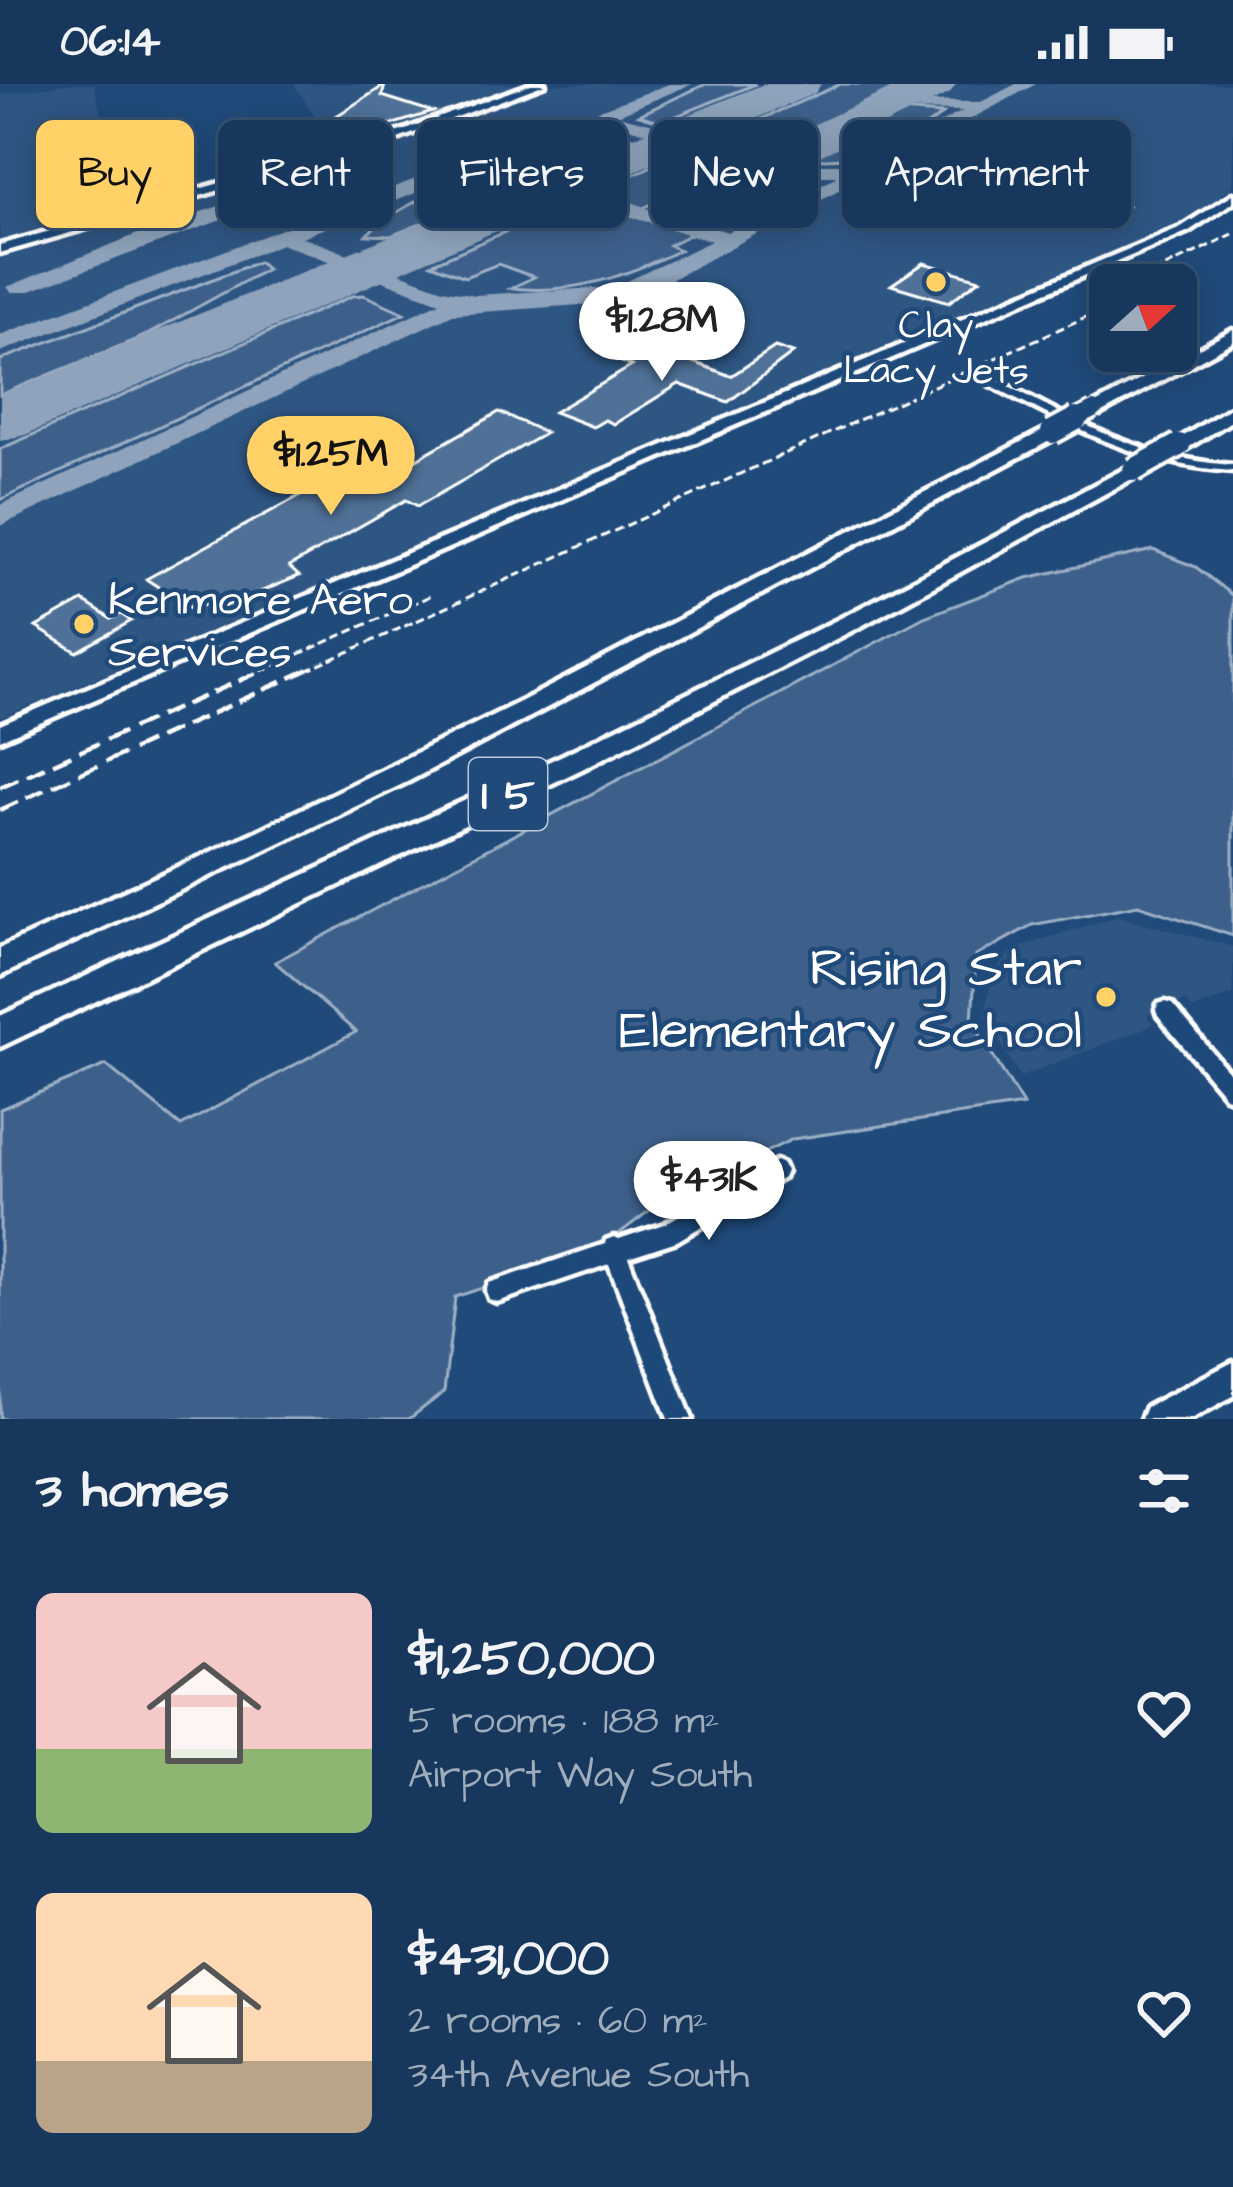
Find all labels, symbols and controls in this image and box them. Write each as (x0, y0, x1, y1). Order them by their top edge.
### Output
text: 06:14 (60, 11, 161, 73)
chip: Buy (36, 120, 194, 228)
chip: Rent (218, 120, 393, 228)
chip: Filters (417, 120, 627, 228)
chip: New (651, 120, 818, 228)
chip: Apartment (842, 120, 1131, 228)
north arrow (1089, 264, 1197, 372)
map controls (1089, 264, 1197, 372)
marker: Clay Lacy Jets (923, 269, 949, 295)
pin: $1.28M (564, 282, 760, 384)
text: $1.28M (606, 294, 718, 348)
place label: Clay Lacy Jets (843, 300, 1029, 400)
pin: $1.25M (233, 416, 429, 518)
text: $1.25M (274, 428, 388, 482)
place label: Kenmore Aero Services (108, 570, 413, 684)
marker: Kenmore Aero Services (71, 611, 97, 637)
road number: I 5 (469, 758, 547, 830)
place label: Rising Star Elementary School (619, 932, 1082, 1069)
marker: Rising Star Elementary School (1093, 984, 1119, 1010)
pin: $431K (625, 1141, 793, 1243)
text: $431K (661, 1153, 757, 1207)
text: 3 homes (36, 1456, 229, 1527)
icon: filters (1131, 1458, 1197, 1524)
text: $1,250,000 (408, 1624, 655, 1695)
icon: home (132, 1641, 276, 1785)
icon: heart (1131, 1680, 1197, 1746)
text: 5 rooms · 188 m² (408, 1695, 719, 1749)
text: Airport Way South (408, 1749, 752, 1803)
text: $431,000 (408, 1924, 609, 1995)
icon: home (132, 1941, 276, 2085)
icon: heart (1131, 1980, 1197, 2046)
text: 2 rooms · 60 m² (408, 1995, 708, 2049)
text: 34th Avenue South (408, 2049, 749, 2103)

